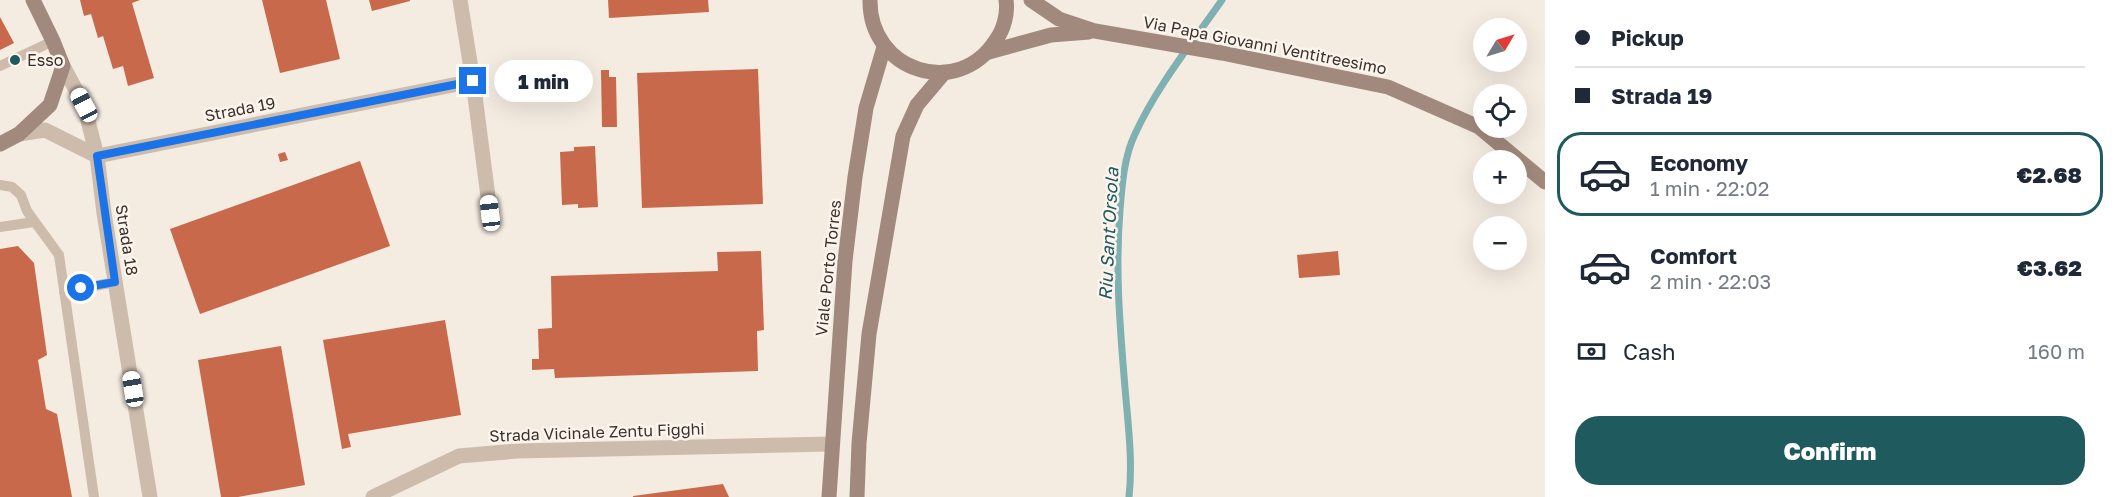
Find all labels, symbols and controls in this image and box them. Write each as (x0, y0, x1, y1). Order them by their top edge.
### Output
street label: Via Papa Giovanni Ventitreesimo (1142, 12, 1388, 78)
north arrow (1473, 18, 1527, 72)
map controls (1473, 18, 1527, 270)
text: Pickup (1611, 24, 1684, 51)
place label: Esso (27, 50, 63, 70)
marker: Esso (8, 53, 22, 67)
callout: 1 min (494, 60, 593, 102)
route end (459, 67, 486, 94)
text: 1 min (518, 69, 569, 93)
text: Strada 19 (1611, 82, 1712, 109)
button: locate (1473, 84, 1527, 138)
car (68, 85, 100, 125)
street label: Strada 19 (203, 92, 277, 126)
icon: car (1578, 147, 1632, 201)
text: Economy (1650, 149, 1748, 176)
button: + (1473, 150, 1527, 204)
text: €2.68 (2017, 161, 2082, 188)
water label: Riu Sant'Orsola (1094, 166, 1123, 301)
text: 1 min · 22:02 (1650, 176, 1769, 200)
car (479, 194, 501, 232)
street label: Viale Porto Torres (811, 199, 845, 337)
street label: Strada 18 (112, 203, 142, 277)
button: − (1473, 216, 1527, 270)
icon: car (1578, 240, 1632, 294)
text: Comfort (1650, 242, 1737, 269)
text: €3.62 (2017, 254, 2082, 281)
text: 2 min · 22:03 (1650, 269, 1771, 293)
route start (67, 274, 94, 301)
icon: cash (1575, 335, 1608, 368)
text: Cash (1623, 338, 1676, 365)
text: 160 m (2028, 339, 2085, 363)
car (121, 370, 145, 408)
button: Confirm (1575, 416, 2085, 485)
street label: Strada Vicinale Zentu Figghi (489, 418, 705, 446)

